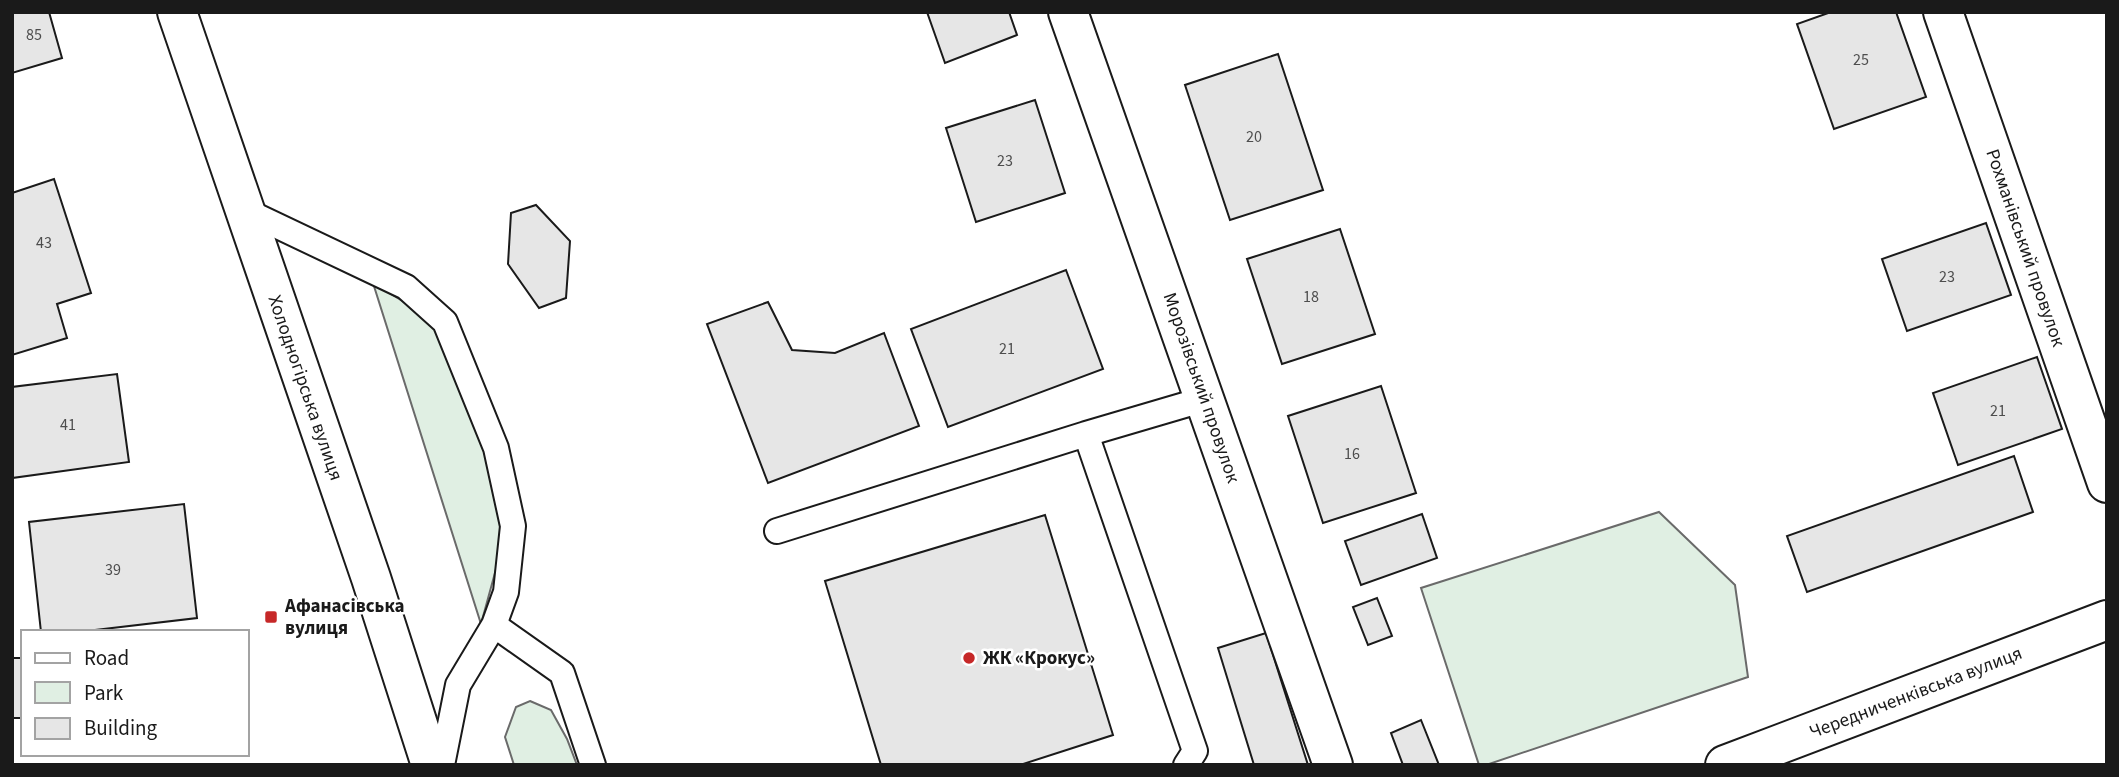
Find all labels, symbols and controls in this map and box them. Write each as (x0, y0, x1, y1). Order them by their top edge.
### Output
house number: 85 (26, 24, 42, 46)
house number: 25 (1853, 49, 1869, 71)
house number: 20 (1246, 126, 1262, 148)
street label: Рохманівський провулок (1978, 146, 2072, 351)
house number: 23 (997, 150, 1013, 172)
house number: 43 (36, 232, 52, 254)
house number: 23 (1939, 266, 1955, 288)
house number: 18 (1303, 286, 1319, 308)
street label: Морозівський провулок (1156, 289, 1246, 487)
street label: Холодногірська вулиця (261, 292, 349, 484)
house number: 21 (999, 338, 1015, 360)
house number: 21 (1990, 400, 2006, 422)
house number: 41 (60, 414, 76, 436)
house number: 16 (1344, 443, 1360, 465)
house number: 39 (105, 559, 121, 581)
place label: Афанасівська вулиця (284, 593, 405, 642)
marker: Афанасівська вулиця (263, 609, 279, 625)
legend (21, 630, 248, 756)
street label: Чередниченківська вулиця (1806, 640, 2026, 746)
text: Road (84, 643, 129, 673)
place label: ЖК «Крокус» (983, 645, 1095, 672)
marker: ЖК «Крокус» (961, 650, 977, 666)
text: Park (84, 678, 124, 708)
text: Building (84, 713, 158, 743)

